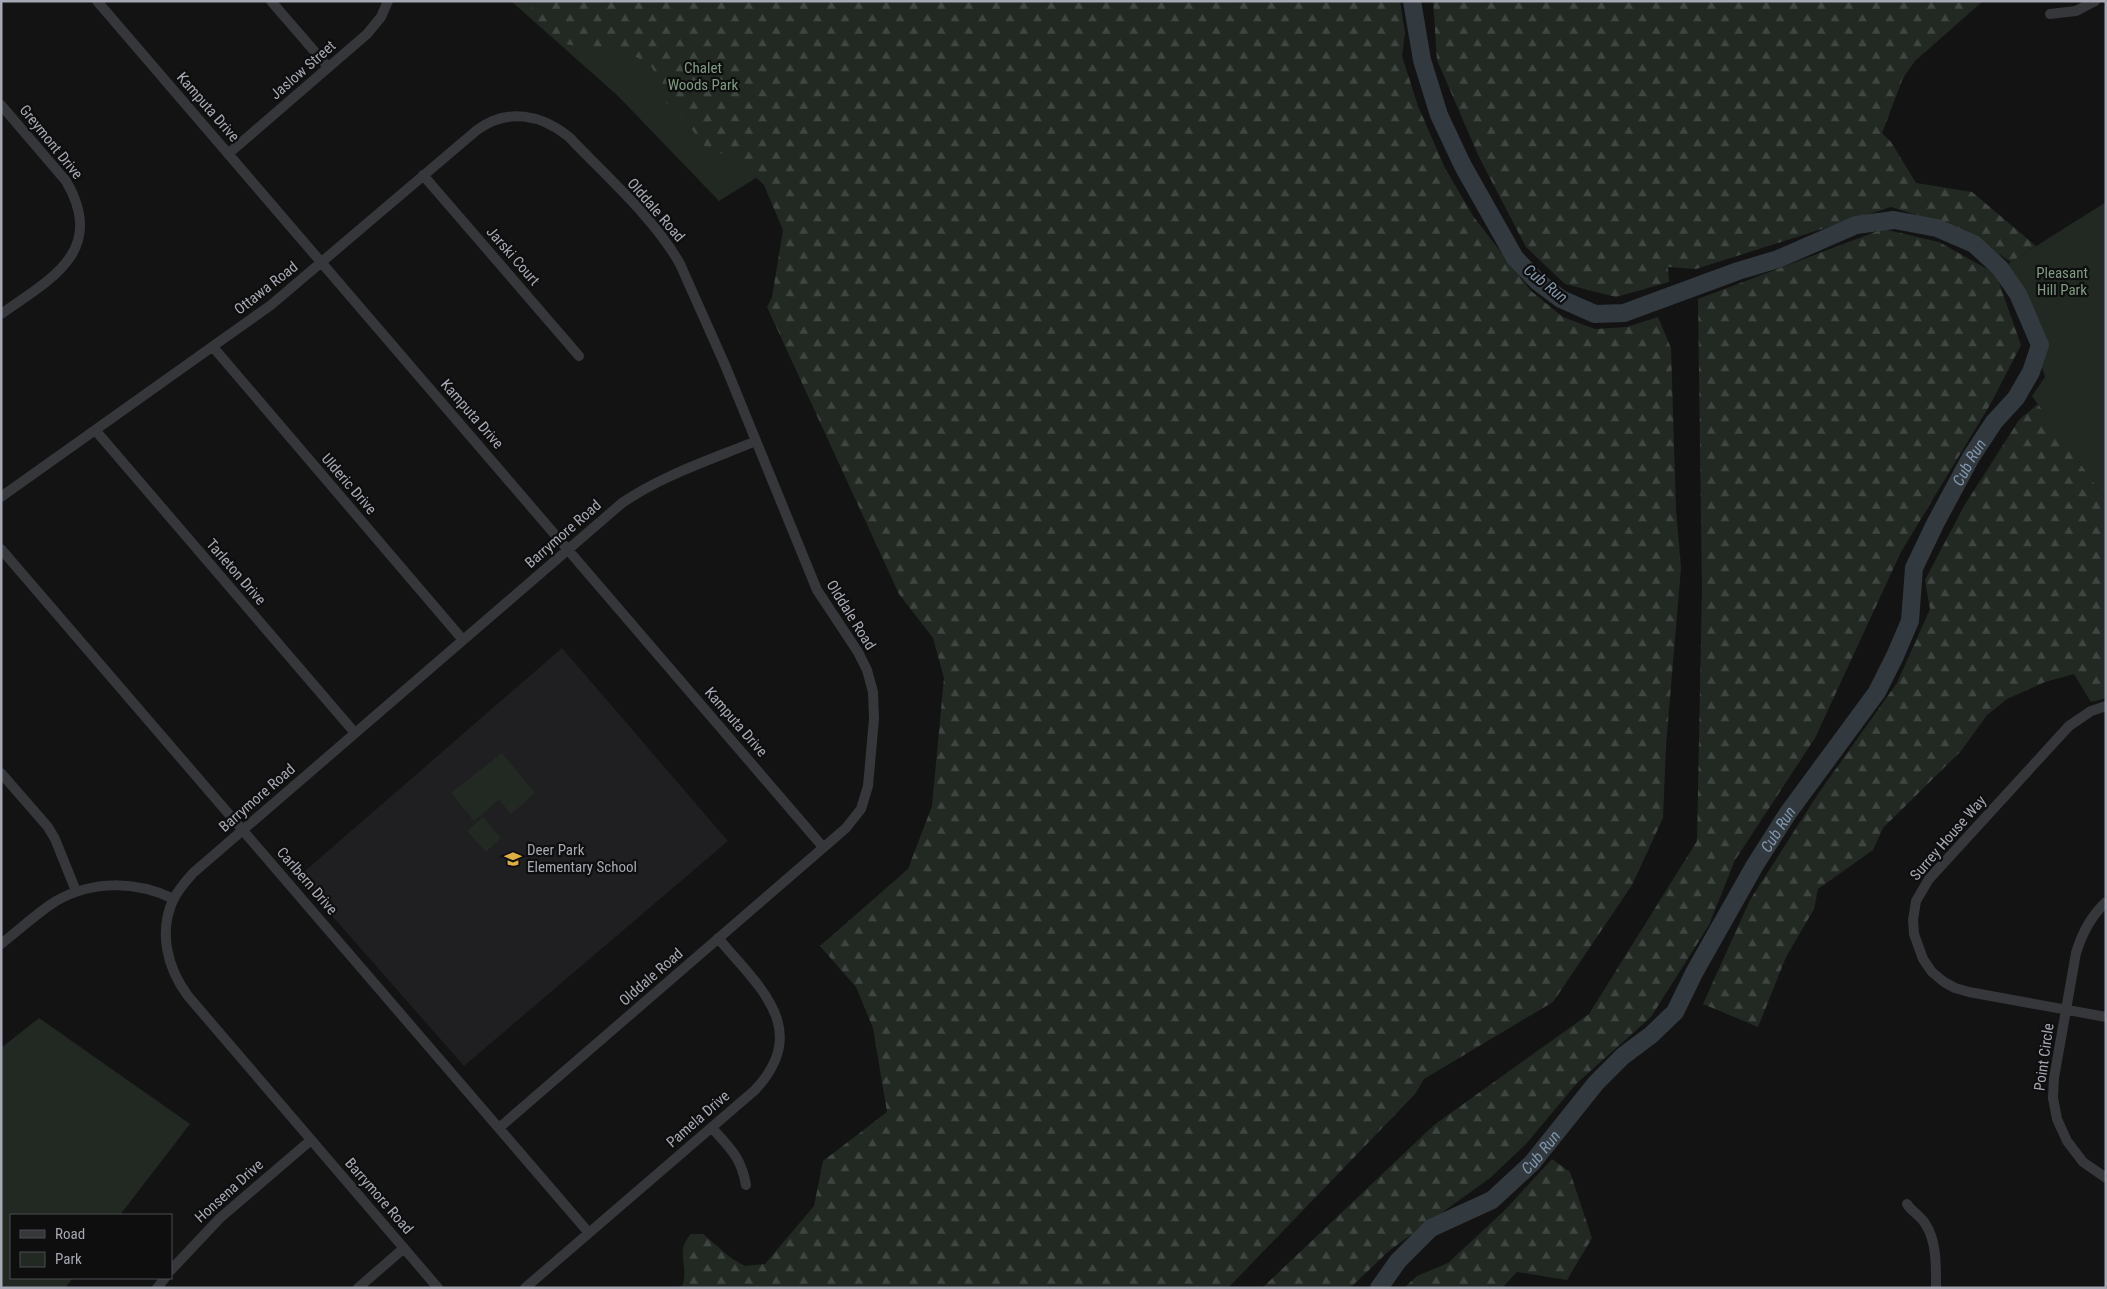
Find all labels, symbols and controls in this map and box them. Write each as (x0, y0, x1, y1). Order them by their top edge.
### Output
street label: Jaslow Street (267, 37, 339, 103)
park label: Chalet Woods Park (668, 59, 739, 94)
street label: Kamputa Drive (173, 69, 243, 145)
street label: Greymont Drive (16, 101, 86, 183)
street label: Olddale Road (623, 174, 689, 246)
street label: Jarski Court (483, 223, 543, 289)
street label: Ottawa Road (231, 258, 301, 318)
water label: Cub Run (1520, 260, 1571, 307)
park label: Pleasant Hill Park (2036, 264, 2088, 299)
street label: Kamputa Drive (437, 376, 507, 452)
water label: Cub Run (1948, 436, 1990, 489)
street label: Ulderic Drive (318, 450, 380, 518)
street label: Barrymore Road (521, 496, 605, 572)
street label: Tarleton Drive (202, 535, 270, 609)
street label: Olddale Road (823, 577, 879, 653)
street label: Kamputa Drive (701, 684, 771, 760)
street label: Barrymore Road (215, 760, 299, 836)
street label: Surrey House Way (1906, 792, 1990, 884)
water label: Cub Run (1757, 803, 1800, 856)
place label: Deer Park Elementary School (527, 841, 637, 876)
street label: Carlbern Drive (273, 844, 341, 918)
school or university icon: Deer Park Elementary School (503, 849, 523, 869)
street label: Olddale Road (615, 944, 687, 1010)
street label: Point Circle (2030, 1022, 2058, 1092)
street label: Pamela Drive (663, 1087, 733, 1151)
water label: Cub Run (1517, 1127, 1564, 1178)
street label: Barrymore Road (341, 1154, 417, 1238)
street label: Honsena Drive (191, 1156, 267, 1226)
legend (10, 1214, 172, 1279)
text: Road (55, 1225, 85, 1243)
text: Park (55, 1250, 82, 1268)

